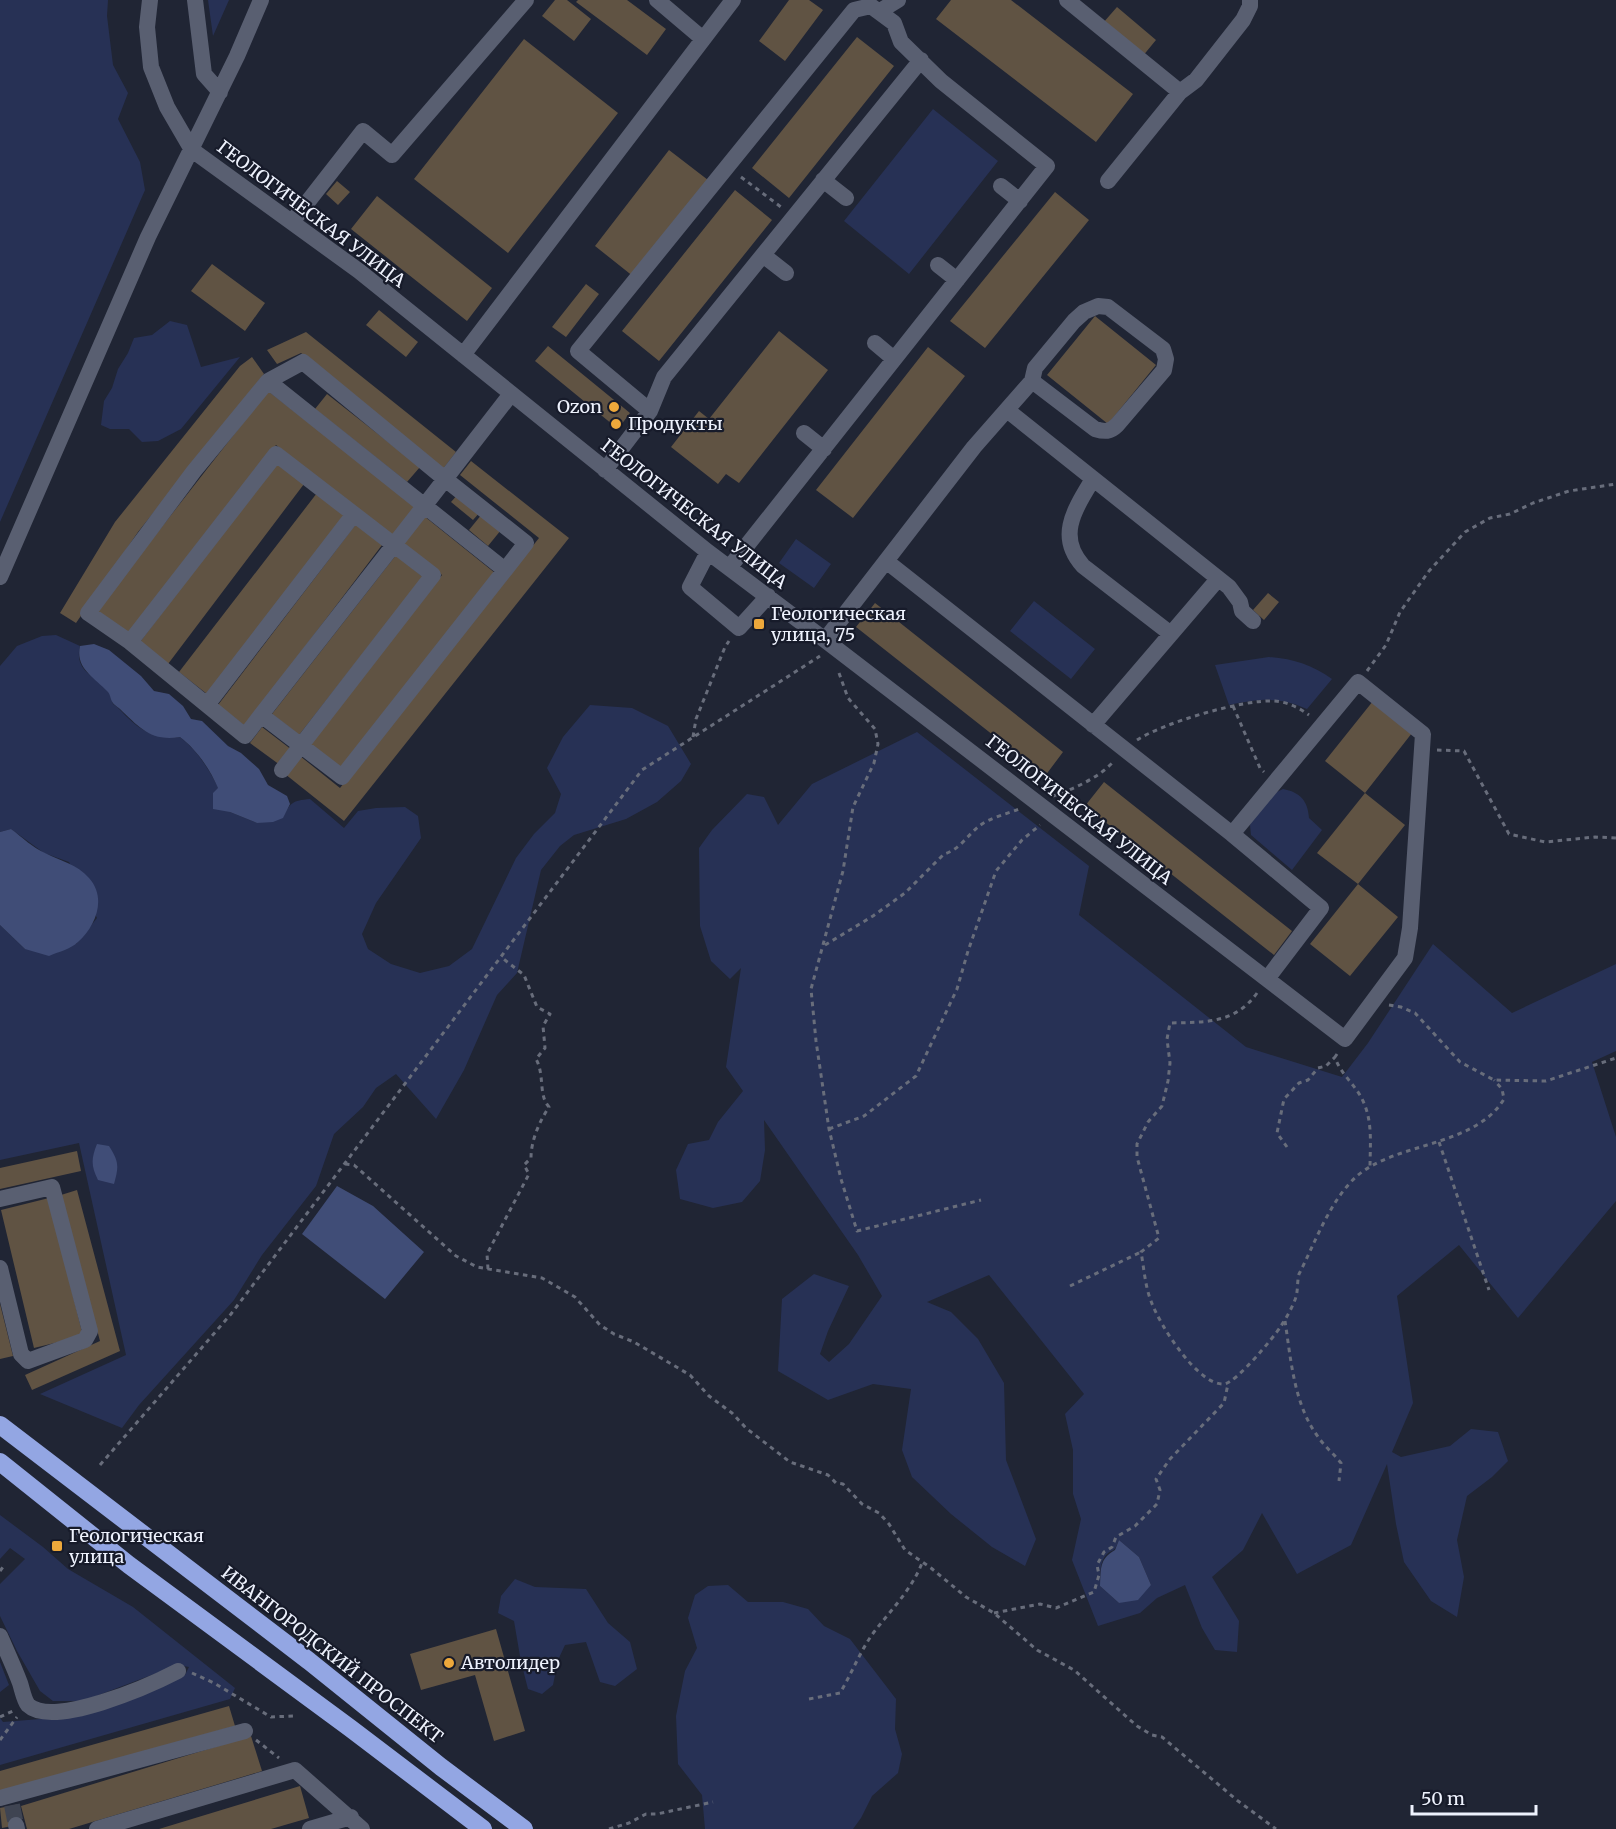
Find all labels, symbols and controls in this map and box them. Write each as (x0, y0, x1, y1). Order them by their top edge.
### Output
street label: ГЕОЛОГИЧЕСКАЯ УЛИЦА (212, 135, 410, 292)
place label: Ozon (557, 395, 602, 418)
marker: Ozon (607, 400, 621, 414)
place label: Продукты (628, 412, 723, 435)
marker: Продукты (609, 417, 623, 431)
street label: ГЕОЛОГИЧЕСКАЯ УЛИЦА (596, 434, 792, 594)
place label: Геологическая улица, 75 (771, 602, 906, 646)
marker: Геологическая улица, 75 (752, 617, 766, 631)
street label: ГЕОЛОГИЧЕСКАЯ УЛИЦА (981, 730, 1177, 890)
place label: Геологическая улица (69, 1524, 204, 1568)
marker: Геологическая улица (50, 1539, 64, 1553)
street label: ИВАНГОРОДСКИЙ ПРОСПЕКТ (217, 1561, 448, 1748)
place label: Автолидер (460, 1651, 560, 1674)
marker: Автолидер (442, 1656, 456, 1670)
scale bar (1412, 1778, 1536, 1816)
text: 50 m (1421, 1787, 1465, 1810)

